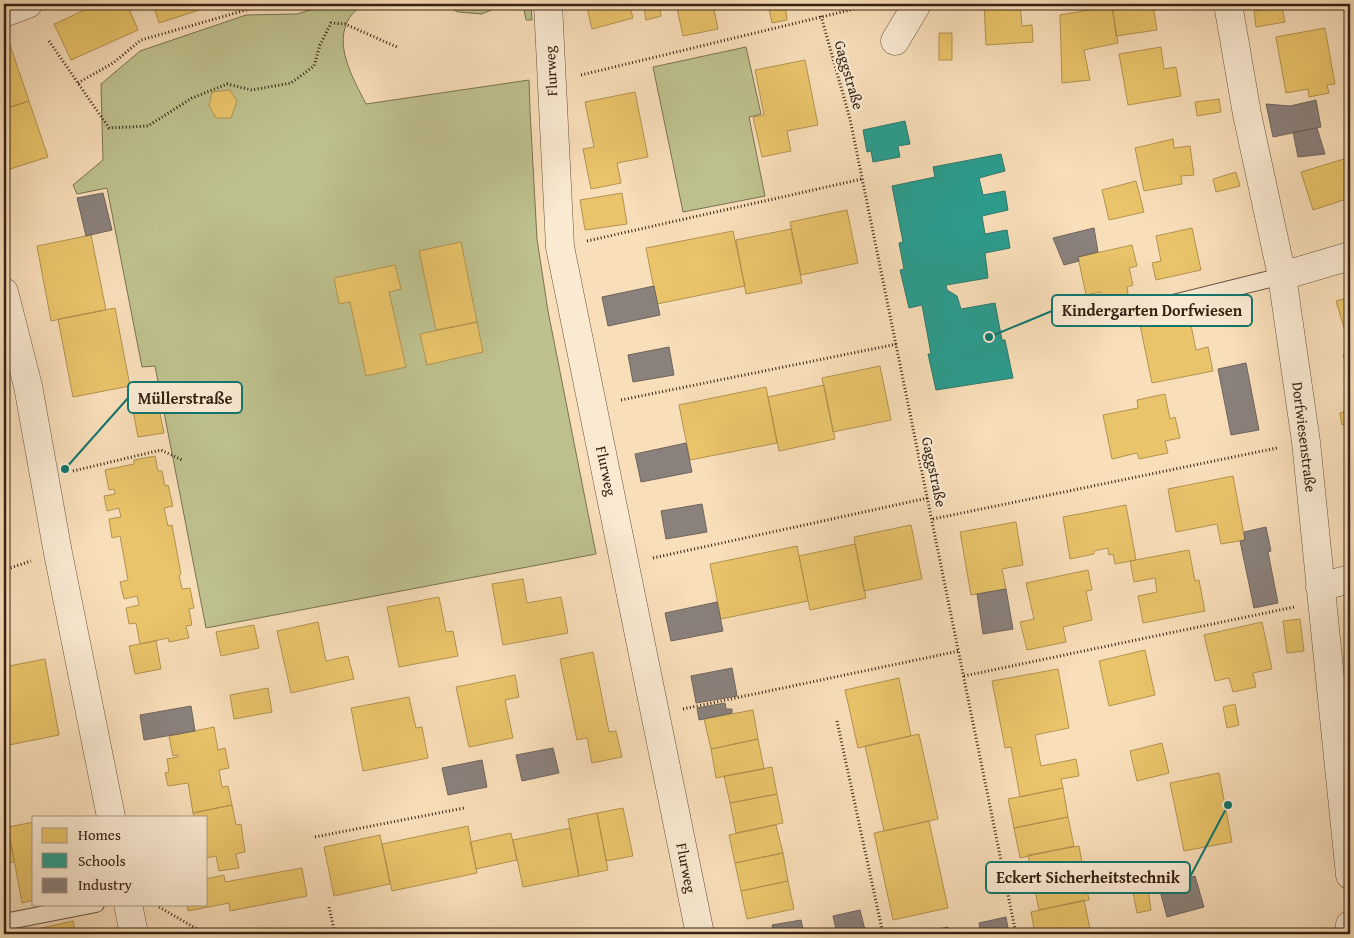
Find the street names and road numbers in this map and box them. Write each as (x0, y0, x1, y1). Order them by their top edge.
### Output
street label: Gaggstraße (830, 38, 869, 112)
street label: Flurweg (539, 45, 562, 97)
street label: Dorfwiesenstraße (1287, 380, 1322, 493)
street label: Gaggstraße (917, 435, 952, 509)
street label: Flurweg (591, 444, 622, 498)
street label: Flurweg (671, 841, 702, 895)

